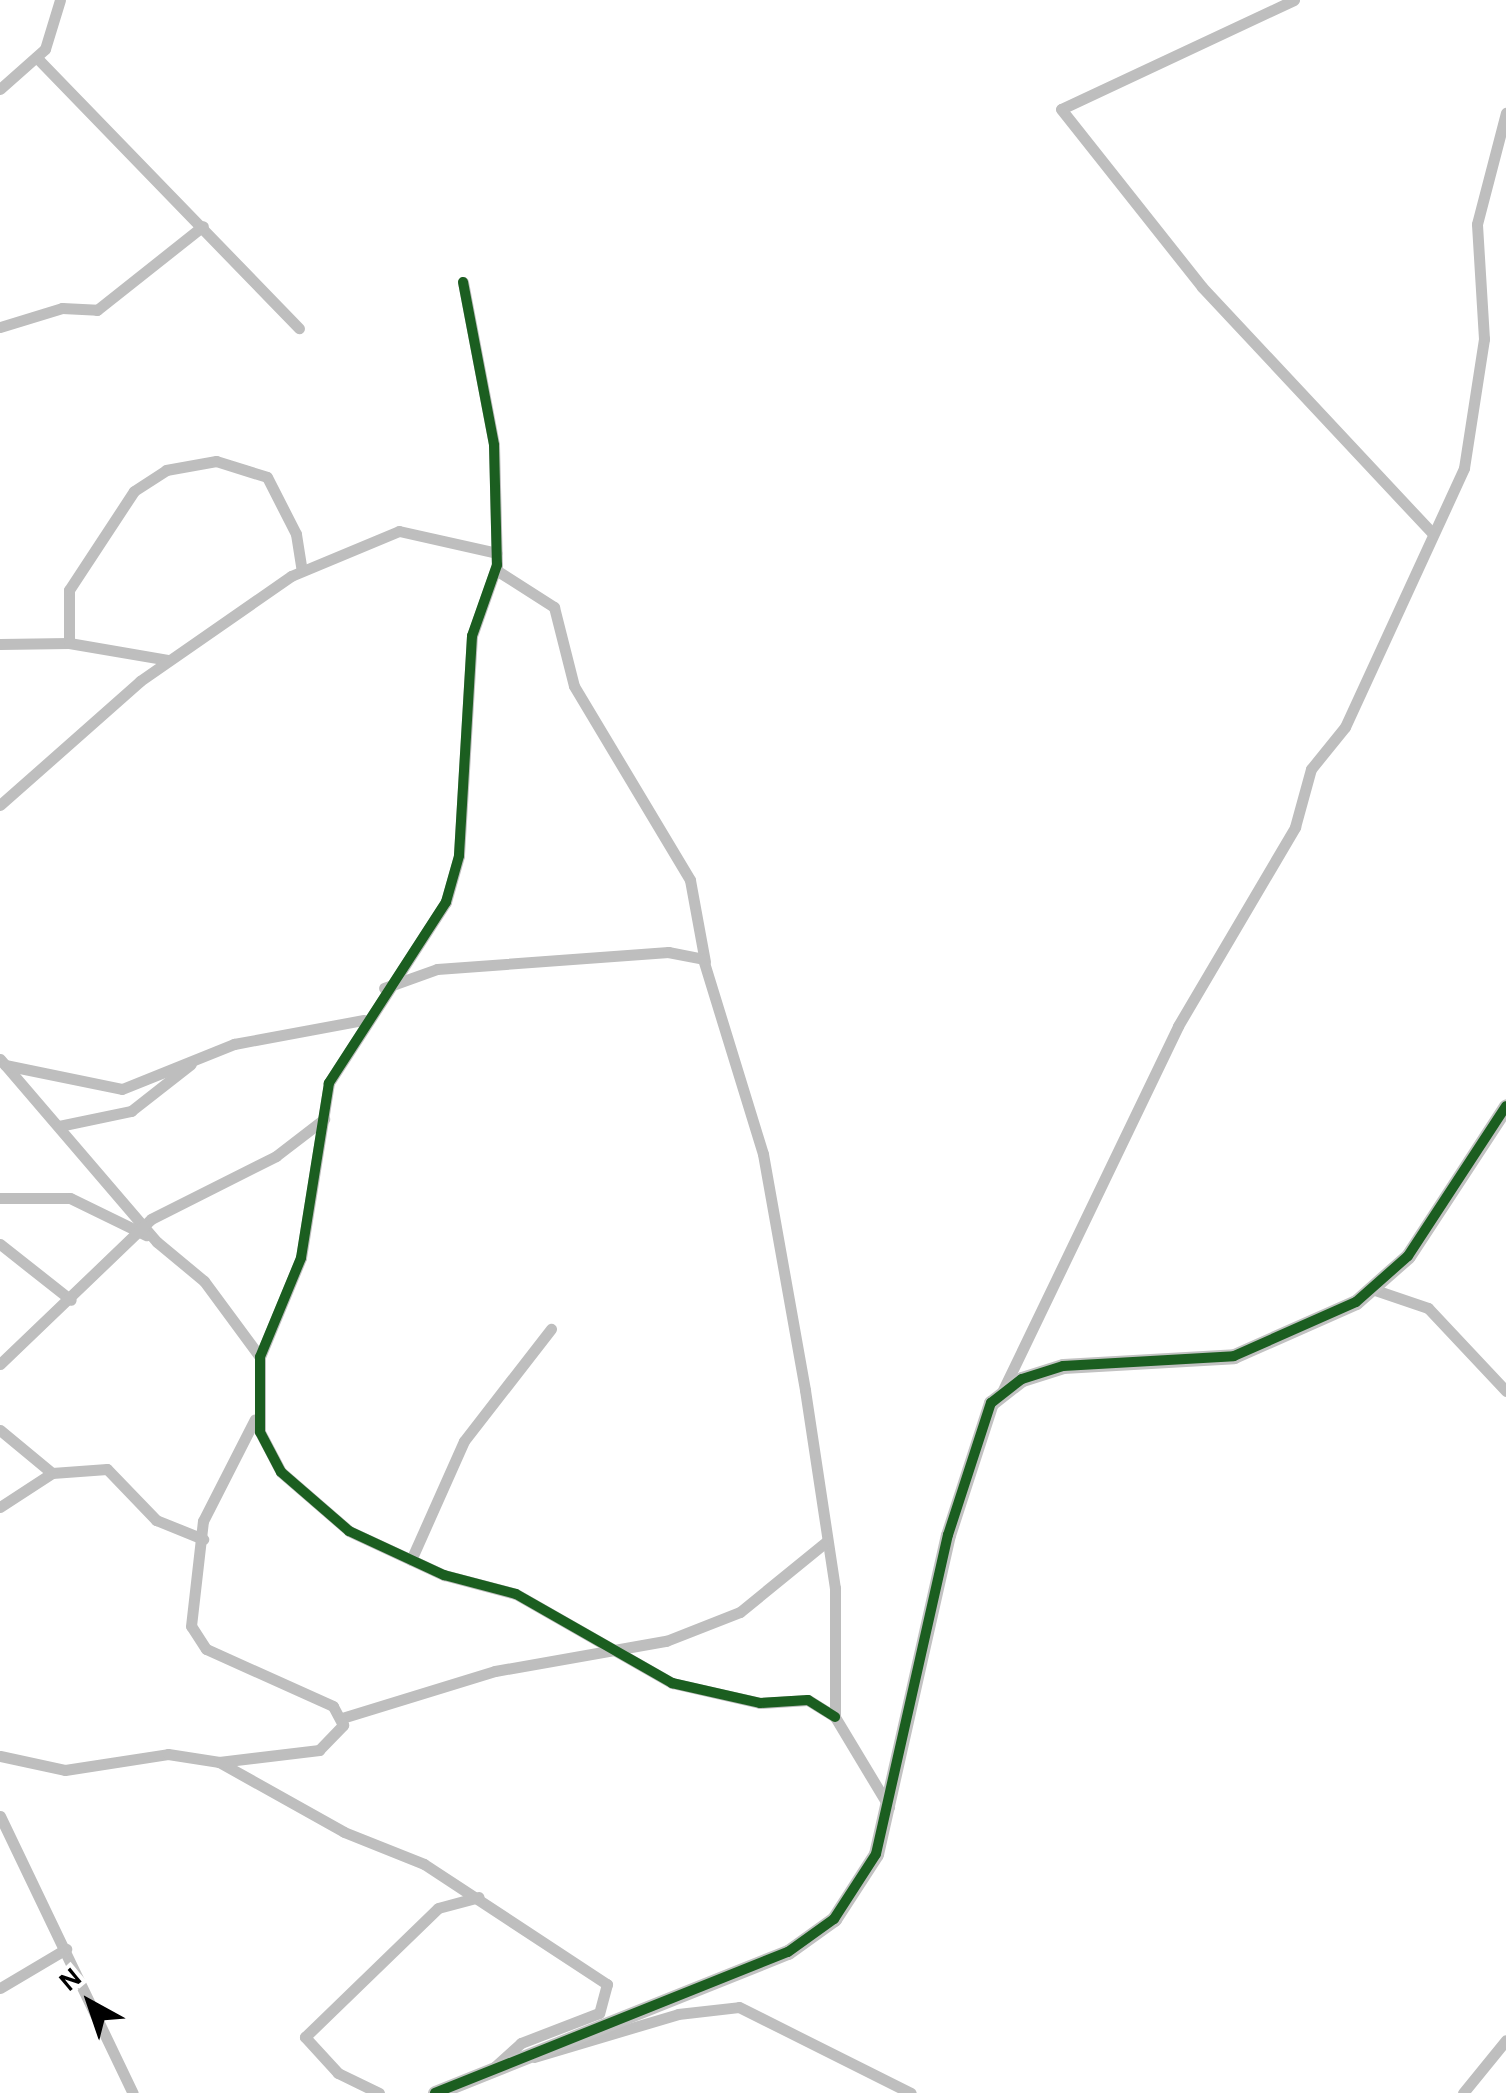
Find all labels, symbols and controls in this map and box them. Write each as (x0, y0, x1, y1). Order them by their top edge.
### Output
north arrow (40, 1953, 140, 2053)
text: N (54, 1963, 87, 1997)

